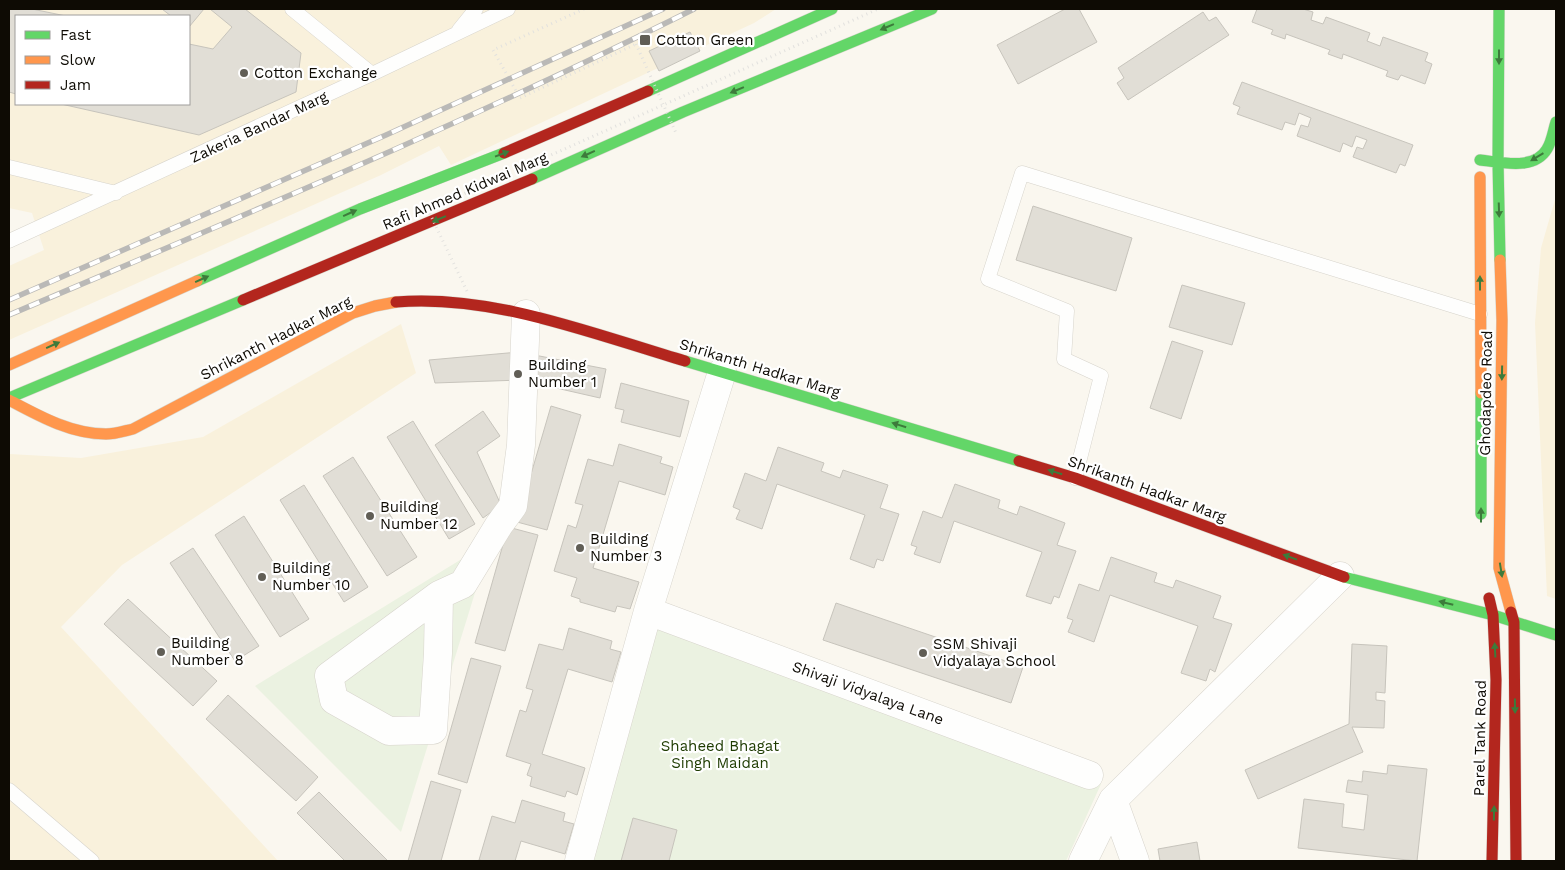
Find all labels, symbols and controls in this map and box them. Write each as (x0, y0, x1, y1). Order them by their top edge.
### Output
legend (15, 15, 190, 105)
one-way arrow (880, 24, 894, 32)
text: Fast (60, 26, 92, 44)
place label: Cotton Green (656, 31, 754, 49)
marker: Cotton Green (638, 33, 652, 47)
one-way arrow (1495, 50, 1503, 66)
text: Slow (60, 51, 96, 69)
place label: Cotton Exchange (254, 64, 378, 82)
marker: Cotton Exchange (238, 67, 250, 79)
text: Jam (60, 76, 91, 94)
one-way arrow (730, 86, 744, 94)
street label: Zakeria Bandar Marg (187, 87, 331, 167)
street label: Rafi Ahmed Kidwai Marg (380, 148, 550, 234)
one-way arrow (495, 150, 510, 158)
one-way arrow (581, 151, 595, 159)
one-way arrow (1531, 152, 1544, 161)
one-way arrow (1496, 202, 1504, 218)
one-way arrow (343, 209, 357, 217)
one-way arrow (431, 215, 446, 223)
one-way arrow (1476, 274, 1484, 290)
one-way arrow (195, 275, 209, 283)
street label: Shrikanth Hadkar Marg (197, 292, 355, 384)
street label: Ghodapdeo Road (1476, 330, 1496, 456)
street label: Shrikanth Hadkar Marg (677, 335, 843, 401)
one-way arrow (46, 340, 60, 348)
place label: Building Number 1 (528, 356, 597, 391)
one-way arrow (1498, 365, 1506, 381)
marker: Building Number 1 (512, 368, 524, 380)
one-way arrow (892, 421, 907, 429)
street label: Shrikanth Hadkar Marg (1065, 452, 1229, 526)
one-way arrow (1047, 467, 1062, 475)
place label: Building Number 12 (380, 498, 458, 533)
one-way arrow (1477, 507, 1485, 523)
marker: Building Number 12 (364, 510, 376, 522)
place label: Building Number 3 (590, 530, 662, 565)
marker: Building Number 3 (574, 542, 586, 554)
one-way arrow (1282, 553, 1297, 561)
place label: Building Number 10 (272, 559, 350, 594)
one-way arrow (1497, 562, 1505, 578)
marker: Building Number 10 (256, 571, 268, 583)
one-way arrow (1438, 599, 1453, 607)
place label: Building Number 8 (171, 634, 244, 669)
place label: SSM Shivaji Vidyalaya School (933, 635, 1056, 670)
one-way arrow (1490, 642, 1498, 658)
marker: Building Number 8 (155, 646, 167, 658)
marker: SSM Shivaji Vidyalaya School (917, 647, 929, 659)
street label: Shivaji Vidyalaya Lane (790, 657, 946, 729)
street label: Parel Tank Road (1470, 680, 1490, 796)
one-way arrow (1511, 698, 1519, 714)
park label: Shaheed Bhagat Singh Maidan (661, 737, 780, 772)
one-way arrow (1490, 804, 1498, 820)

